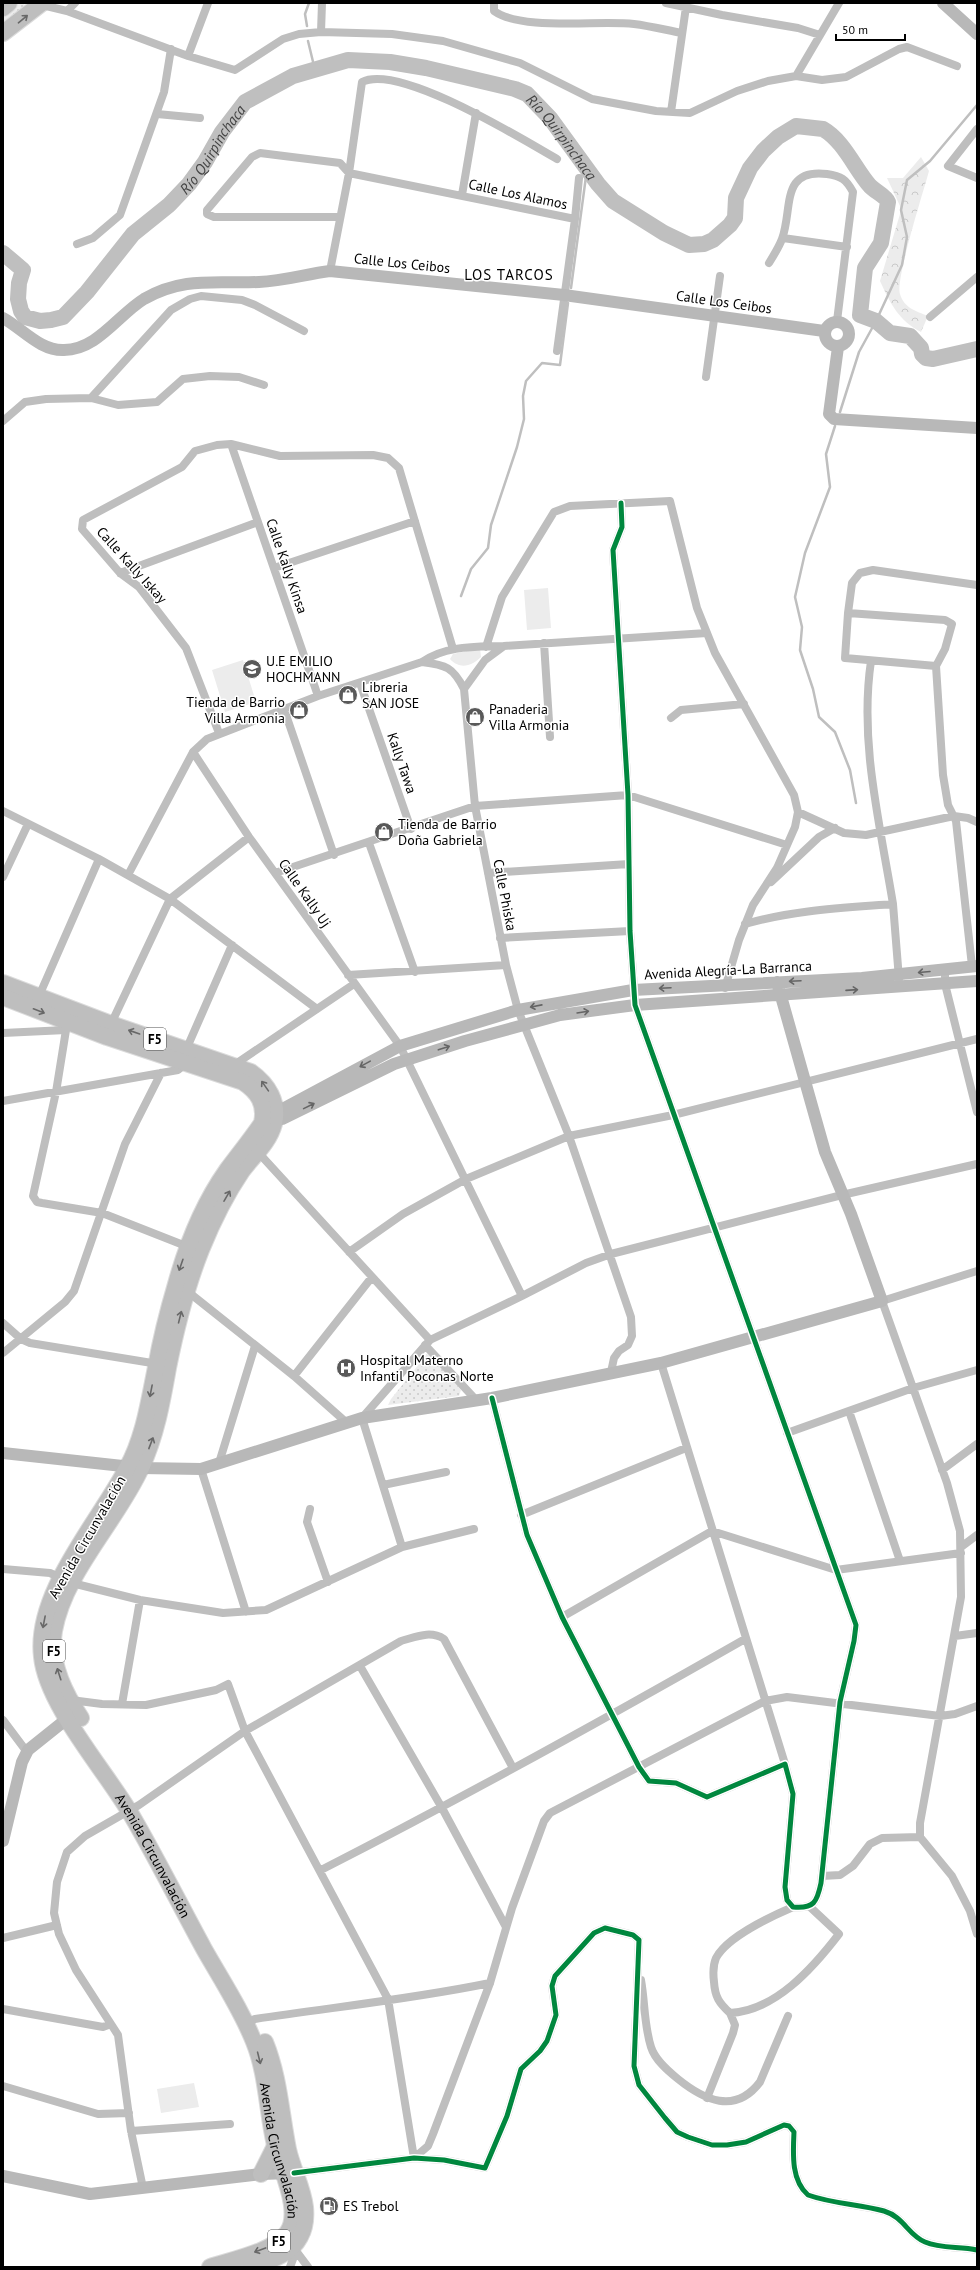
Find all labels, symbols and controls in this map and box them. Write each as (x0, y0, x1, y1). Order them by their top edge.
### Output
one-way arrow (18, 14, 28, 23)
scale bar (836, 16, 905, 42)
text: 50 m (842, 22, 868, 37)
water label: Río Quirpinchaca (522, 90, 602, 184)
water label: Río Quirpinchaca (175, 100, 249, 198)
street label: Calle Los Alamos (467, 175, 569, 213)
street label: Calle Los Ceibos (353, 249, 451, 277)
district label: LOS TARCOS (464, 265, 554, 284)
street label: Calle Los Ceibos (675, 286, 773, 318)
street label: Calle Kally Kinsa (262, 516, 312, 616)
street label: Calle Kally Iskay (93, 523, 171, 607)
place label: U.E EMILIO HOCHMANN (266, 652, 341, 686)
school or university icon: U.E EMILIO HOCHMANN (241, 658, 263, 680)
place label: Libreria SAN JOSE (362, 678, 419, 712)
shop icon: Libreria SAN JOSE (337, 684, 359, 706)
place label: Tienda de Barrio Villa Armonia (186, 693, 285, 727)
shop icon: Tienda de Barrio Villa Armonia (288, 699, 310, 721)
place label: Panaderia Villa Armonia (488, 700, 569, 734)
shop icon: Panaderia Villa Armonia (464, 706, 486, 728)
street label: Kally Tawa (383, 730, 421, 796)
place label: Tienda de Barrio Doña Gabriela (398, 815, 497, 849)
shop icon: Tienda de Barrio Doña Gabriela (373, 821, 395, 843)
street label: Calle Kally Uj (275, 855, 335, 931)
street label: Calle Phiska (489, 858, 521, 932)
street label: Avenida Alegría-La Barranca (644, 957, 812, 983)
one-way arrow (918, 968, 931, 975)
one-way arrow (789, 977, 802, 985)
one-way arrow (659, 985, 672, 992)
one-way arrow (845, 987, 858, 994)
one-way arrow (530, 1003, 543, 1011)
one-way arrow (33, 1008, 45, 1016)
one-way arrow (576, 1008, 589, 1016)
one-way arrow (128, 1027, 140, 1035)
road number: F5 (144, 1028, 166, 1050)
one-way arrow (437, 1044, 450, 1051)
one-way arrow (360, 1060, 372, 1068)
one-way arrow (261, 1080, 269, 1091)
one-way arrow (303, 1102, 315, 1109)
one-way arrow (223, 1190, 231, 1202)
one-way arrow (177, 1259, 185, 1271)
one-way arrow (177, 1311, 185, 1324)
place label: Hospital Materno Infantil Poconas Norte (360, 1351, 494, 1385)
hospital icon: Hospital Materno Infantil Poconas Norte (335, 1357, 357, 1379)
one-way arrow (146, 1385, 154, 1398)
one-way arrow (147, 1438, 155, 1450)
street label: Avenida Circunvalación (44, 1472, 130, 1602)
one-way arrow (40, 1615, 48, 1628)
road number: F5 (43, 1640, 65, 1662)
one-way arrow (55, 1668, 62, 1681)
street label: Avenida Circunvalación (111, 1790, 195, 1921)
one-way arrow (256, 2052, 263, 2065)
street label: Avenida Circunvalación (256, 2081, 302, 2219)
fuel station icon: ES Trebol (318, 2195, 340, 2217)
place label: ES Trebol (343, 2197, 399, 2215)
road number: F5 (268, 2230, 290, 2252)
one-way arrow (253, 2247, 266, 2254)

